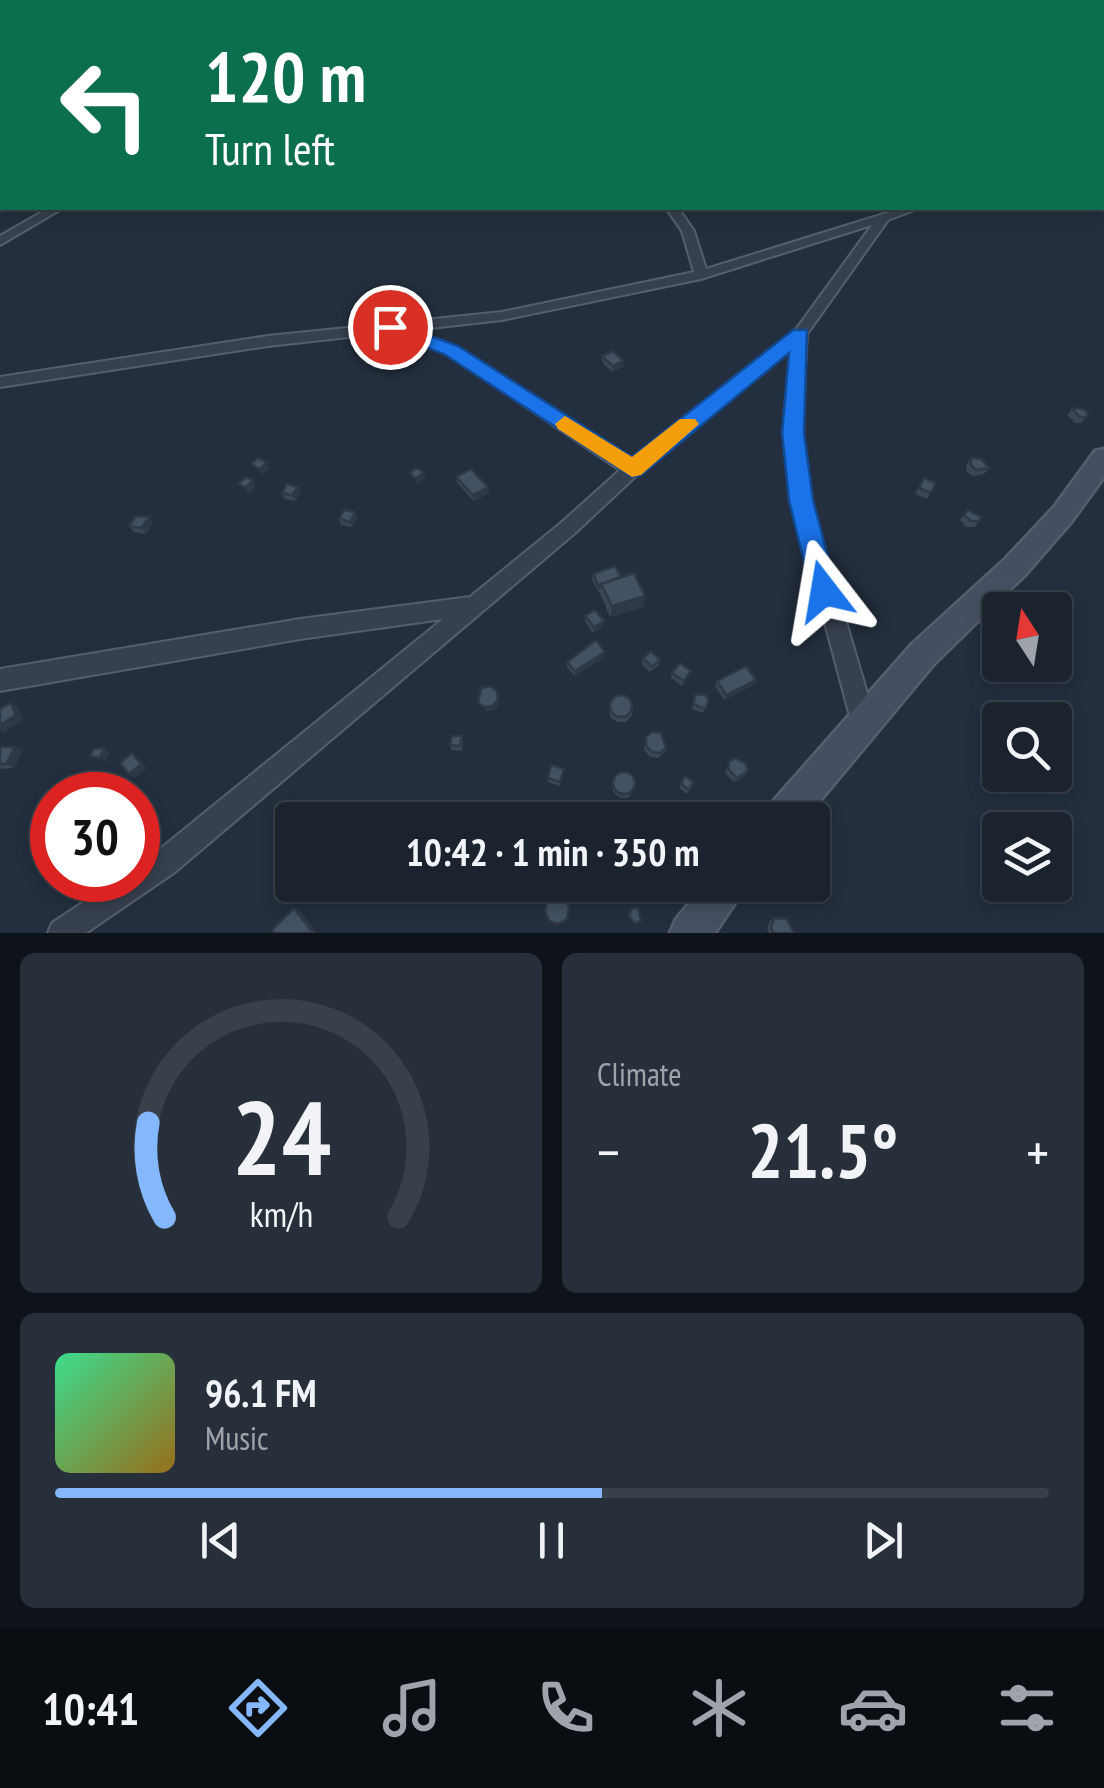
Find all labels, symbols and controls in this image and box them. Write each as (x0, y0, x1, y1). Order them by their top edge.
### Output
text: 120 m (205, 31, 366, 121)
icon: left (40, 40, 170, 170)
text: Turn left (205, 119, 335, 177)
pin (348, 285, 433, 370)
icon: arrive (363, 300, 418, 355)
position arrow (772, 539, 876, 643)
north arrow (982, 592, 1072, 682)
map controls (982, 592, 1072, 902)
button: search (982, 702, 1072, 792)
speed limit sign: 30 (30, 772, 160, 902)
button: layers (982, 812, 1072, 902)
text: 10:42 · 1 min · 350 m (406, 827, 699, 876)
text: Climate (597, 1053, 681, 1095)
text: 24 (231, 1069, 331, 1204)
text: 21.5° (748, 1102, 898, 1199)
text: − (597, 1116, 620, 1187)
text: + (1026, 1116, 1049, 1187)
text: km/h (249, 1191, 313, 1237)
text: 96.1 FM (205, 1368, 317, 1417)
text: Music (205, 1417, 268, 1459)
icon: previous (193, 1513, 248, 1568)
icon: pause (524, 1513, 579, 1568)
icon: next (856, 1513, 911, 1568)
icon: directions (223, 1673, 293, 1743)
icon: music (377, 1673, 447, 1743)
icon: phone (531, 1673, 601, 1743)
icon: climate (684, 1673, 754, 1743)
icon: car (838, 1673, 908, 1743)
icon: filters (992, 1673, 1062, 1743)
text: 10:41 (42, 1679, 139, 1737)

